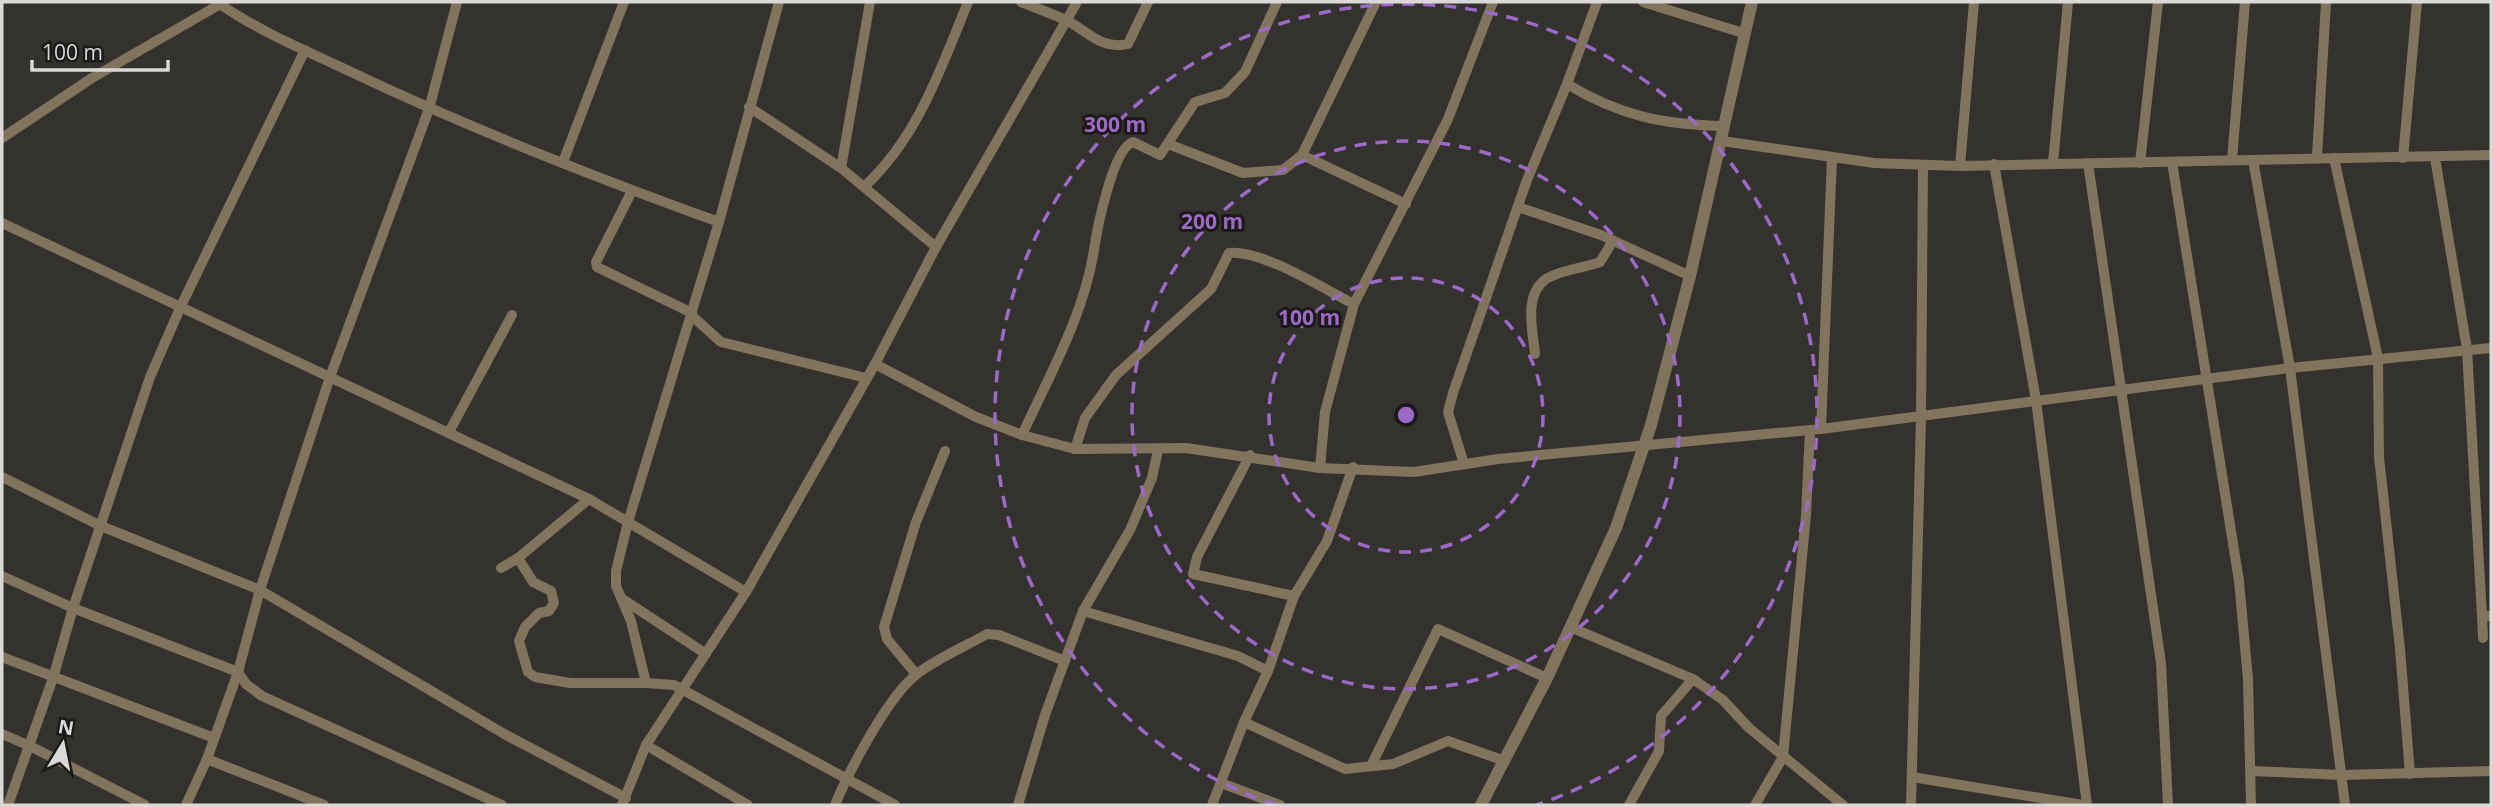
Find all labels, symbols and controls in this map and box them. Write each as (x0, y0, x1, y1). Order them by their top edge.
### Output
scale bar (32, 28, 168, 72)
text: 100 m (42, 38, 103, 66)
text: 300 m (1084, 110, 1146, 138)
text: 200 m (1181, 207, 1243, 235)
text: 100 m (1278, 303, 1340, 331)
centre of rings (1394, 403, 1418, 427)
north arrow (28, 709, 98, 779)
text: N (56, 713, 76, 741)

